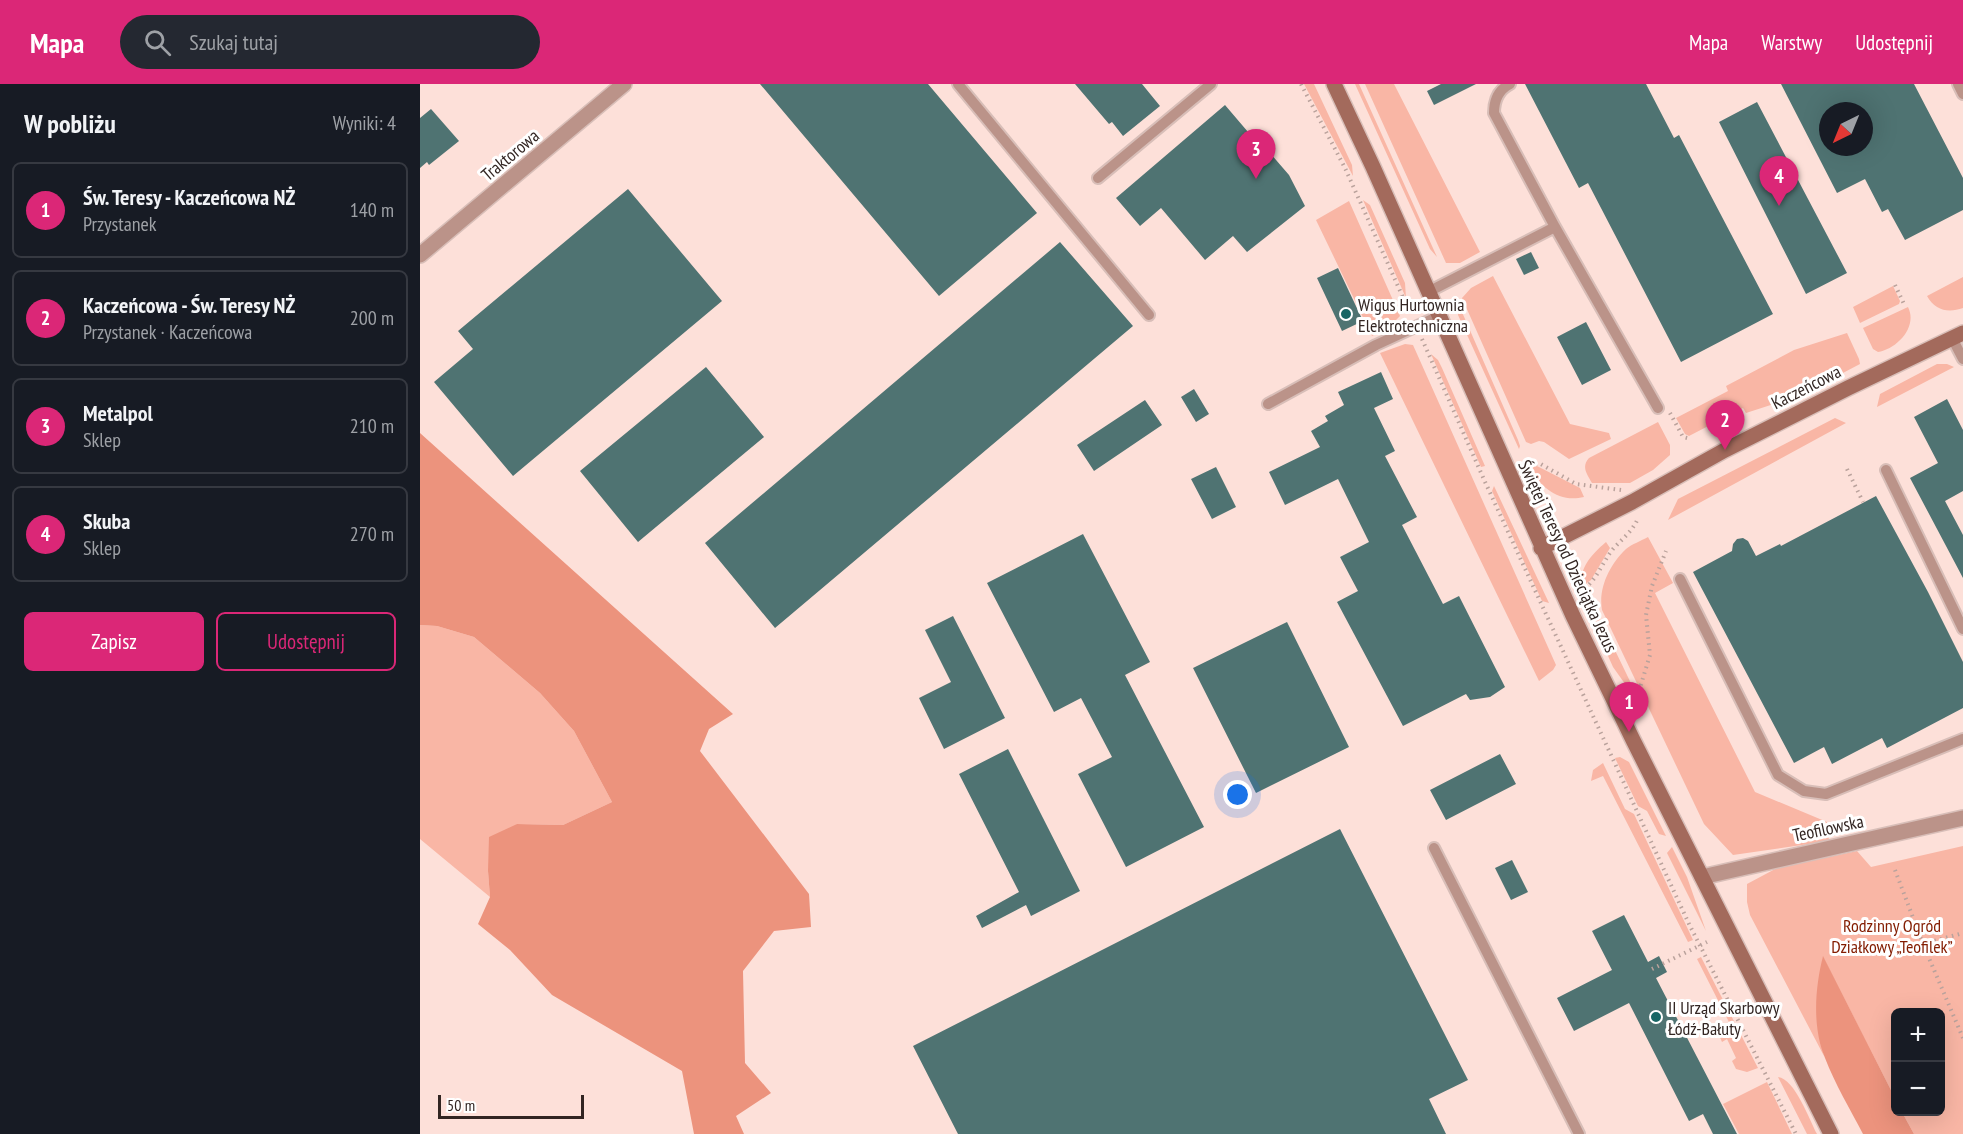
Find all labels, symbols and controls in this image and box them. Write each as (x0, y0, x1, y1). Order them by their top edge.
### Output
search box (120, 15, 540, 69)
text: Mapa (30, 24, 84, 61)
icon: search (141, 26, 174, 59)
text: Szukaj tutaj (189, 28, 278, 56)
text: Mapa (1689, 29, 1728, 56)
text: Warstwy (1761, 29, 1822, 56)
text: Udostępnij (1855, 29, 1933, 56)
north arrow (1819, 102, 1873, 156)
text: W pobliżu (24, 107, 116, 140)
text: Wyniki: 4 (333, 110, 396, 136)
street label: Traktorowa (476, 124, 544, 186)
pin: 3 (1236, 130, 1276, 179)
pin: 4 (1760, 156, 1798, 206)
text: Św. Teresy - Kaczeńcowa NŻ (83, 183, 295, 211)
text: 1 (41, 197, 50, 223)
text: 140 m (350, 197, 394, 223)
text: Przystanek (83, 211, 157, 237)
text: Kaczeńcowa - Św. Teresy NŻ (83, 291, 295, 319)
place label: Wigus Hurtownia Elektrotechniczna (1358, 293, 1468, 337)
text: 2 (41, 305, 50, 331)
text: 200 m (350, 305, 394, 331)
marker: Wigus Hurtownia Elektrotechniczna (1339, 307, 1353, 321)
text: Przystanek · Kaczeńcowa (83, 319, 252, 345)
street label: Kaczeńcowa (1767, 360, 1845, 414)
text: Metalpol (83, 399, 153, 427)
pin: 2 (1706, 400, 1744, 450)
text: 3 (41, 413, 50, 439)
text: 210 m (350, 413, 394, 439)
text: Sklep (83, 427, 121, 453)
street label: Świętej Teresy od Dzieciątka Jezus (1513, 456, 1623, 656)
text: Skuba (83, 507, 130, 535)
text: 4 (41, 521, 50, 547)
text: 270 m (350, 521, 394, 547)
text: Sklep (83, 535, 121, 561)
button: Zapisz (24, 612, 204, 671)
button: Udostępnij (216, 612, 396, 671)
pin: 1 (1610, 682, 1648, 732)
your location (1223, 780, 1252, 809)
street label: Teofilowska (1790, 809, 1866, 847)
park label: Rodzinny Ogród Działkowy „Teofilek” (1831, 914, 1953, 958)
place label: II Urząd Skarbowy Łódź-Bałuty (1668, 996, 1780, 1040)
map controls (1891, 1008, 1945, 1116)
button: + (1891, 1008, 1945, 1062)
marker: II Urząd Skarbowy Łódź-Bałuty (1649, 1010, 1663, 1024)
button: − (1891, 1062, 1945, 1116)
scale bar (438, 1092, 584, 1120)
text: 50 m (447, 1095, 475, 1115)

